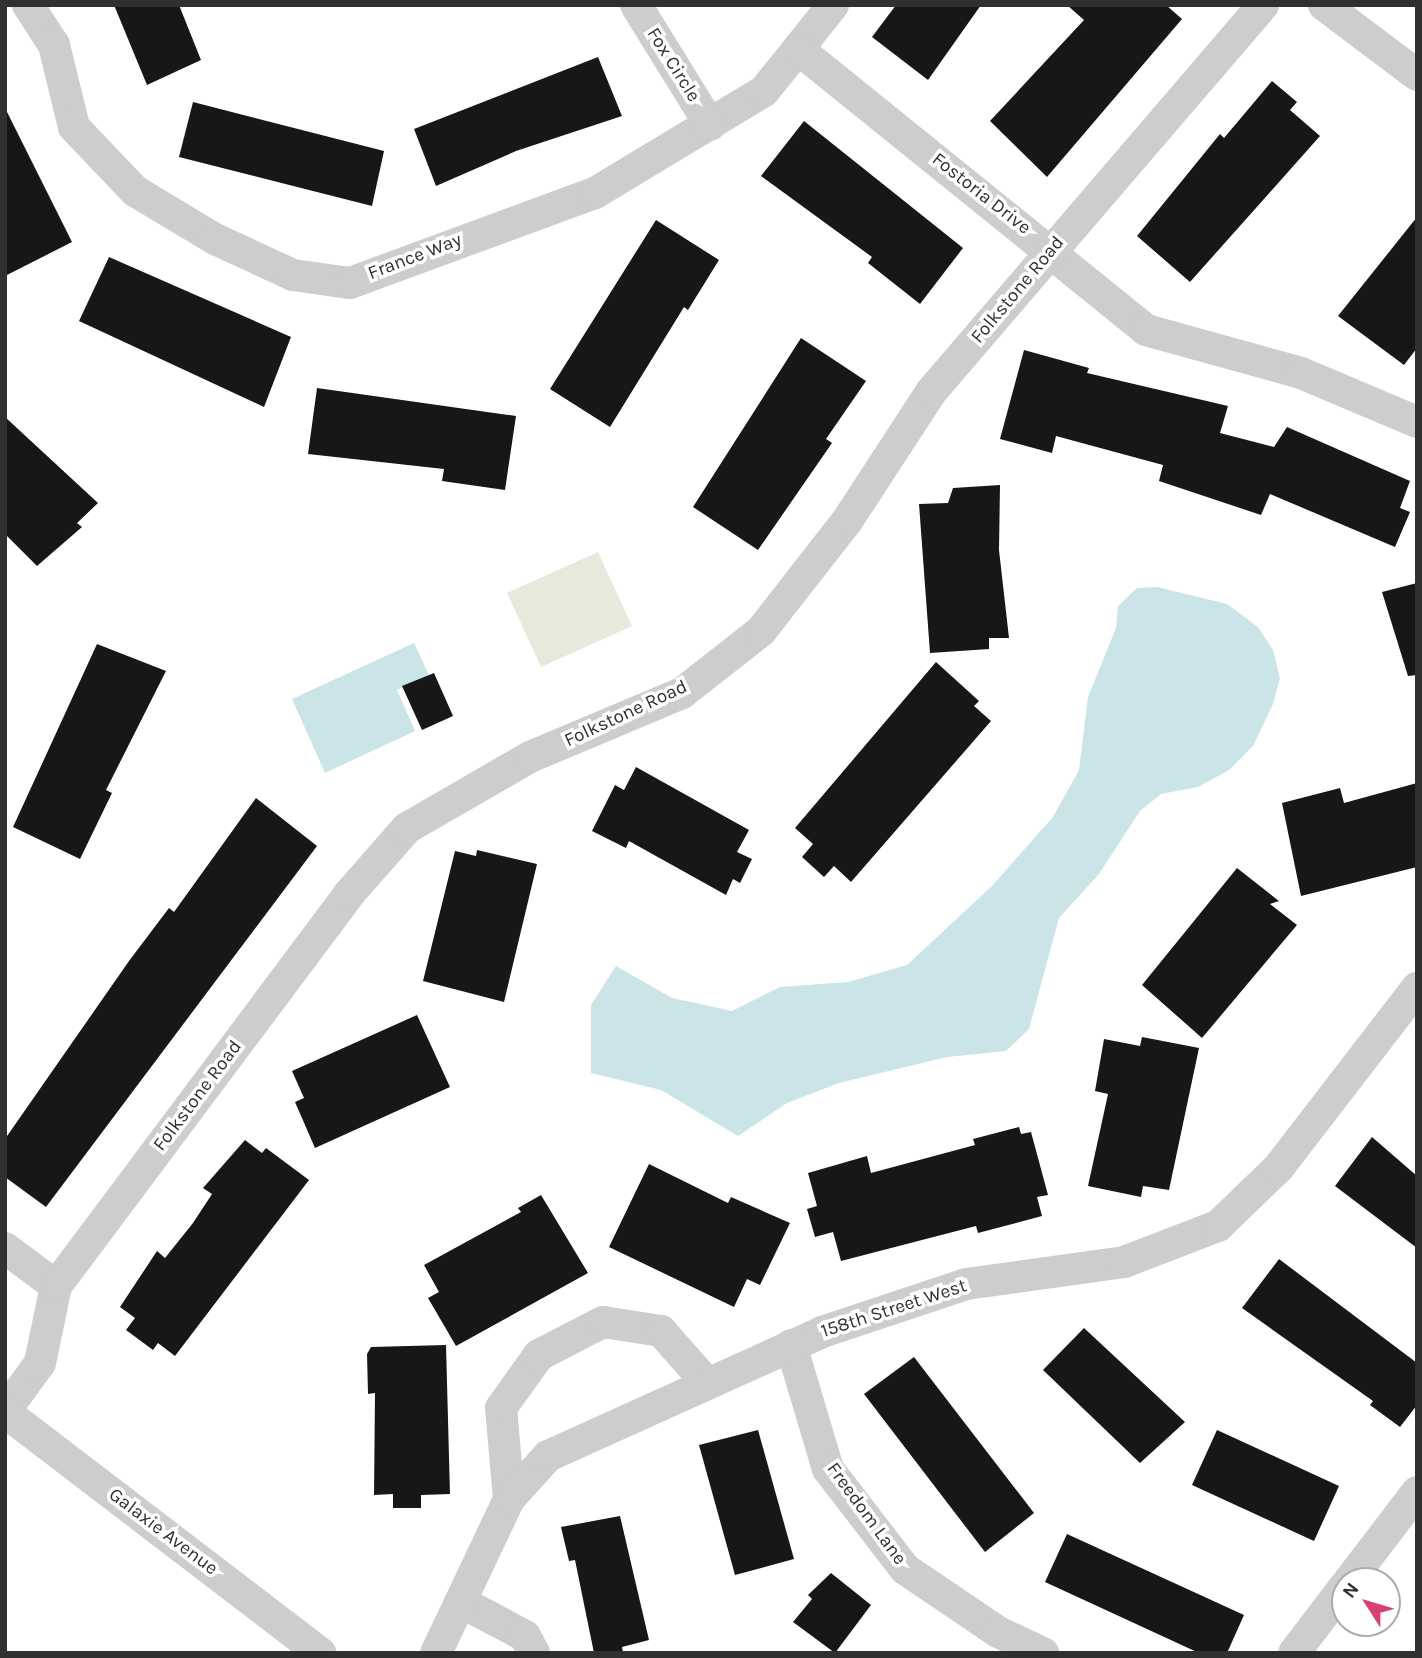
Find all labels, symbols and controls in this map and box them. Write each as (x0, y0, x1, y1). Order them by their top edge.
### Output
street label: Fox Circle (641, 24, 705, 106)
street label: Fostoria Drive (927, 148, 1035, 240)
street label: France Way (365, 229, 465, 285)
street label: Folkstone Road (967, 232, 1069, 348)
street label: Folkstone Road (561, 676, 691, 752)
street label: Folkstone Road (149, 1036, 247, 1156)
street label: 158th Street West (818, 1275, 970, 1343)
street label: Freedom Lane (821, 1458, 911, 1570)
street label: Galaxie Avenue (104, 1484, 222, 1580)
north arrow (1331, 1567, 1401, 1637)
text: N (1338, 1579, 1364, 1603)

